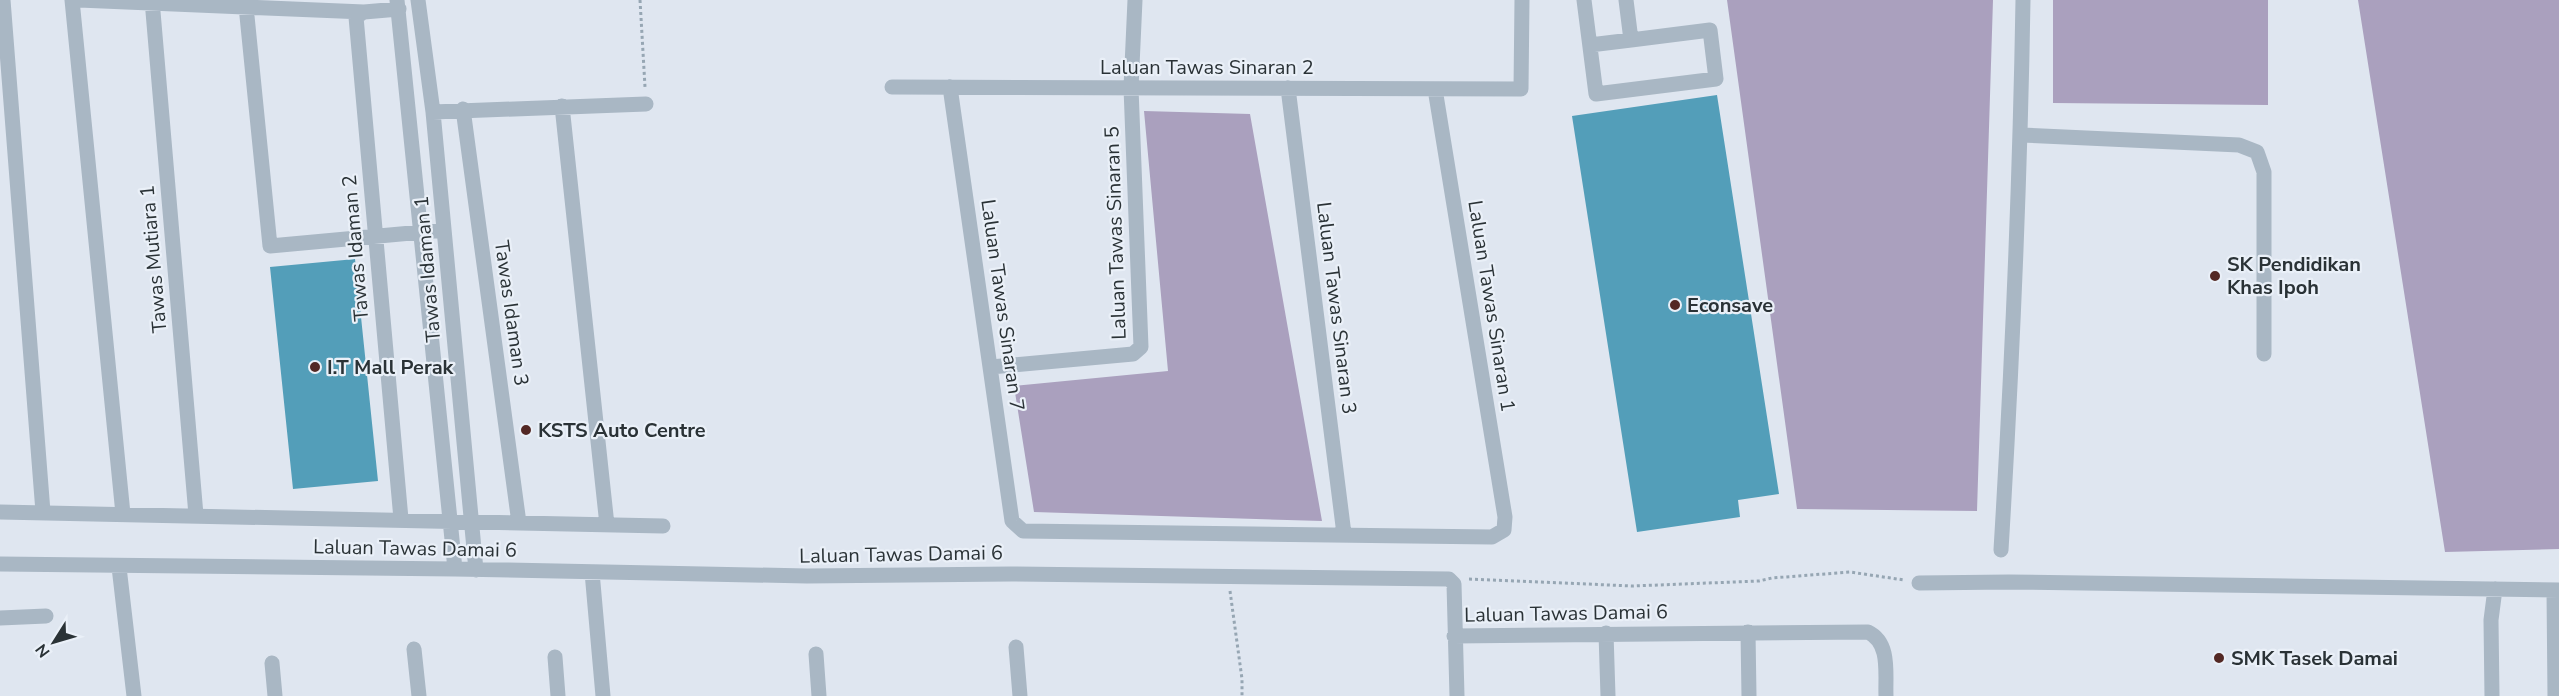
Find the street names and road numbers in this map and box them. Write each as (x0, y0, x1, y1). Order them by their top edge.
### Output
street label: Laluan Tawas Sinaran 2 (1100, 54, 1314, 81)
street label: Laluan Tawas Sinaran 5 (1098, 126, 1133, 340)
street label: Tawas Idaman 2 (336, 174, 375, 322)
street label: Tawas Mutiara 1 (134, 184, 173, 334)
street label: Tawas Idaman 1 (408, 195, 447, 343)
street label: Laluan Tawas Sinaran 7 (974, 197, 1031, 413)
street label: Laluan Tawas Sinaran 1 (1461, 198, 1522, 414)
street label: Laluan Tawas Sinaran 3 (1310, 200, 1363, 416)
street label: Tawas Idaman 3 (488, 239, 535, 388)
street label: Laluan Tawas Damai 6 (313, 533, 517, 564)
street label: Laluan Tawas Damai 6 (799, 539, 1003, 570)
street label: Laluan Tawas Damai 6 (1464, 598, 1668, 629)

